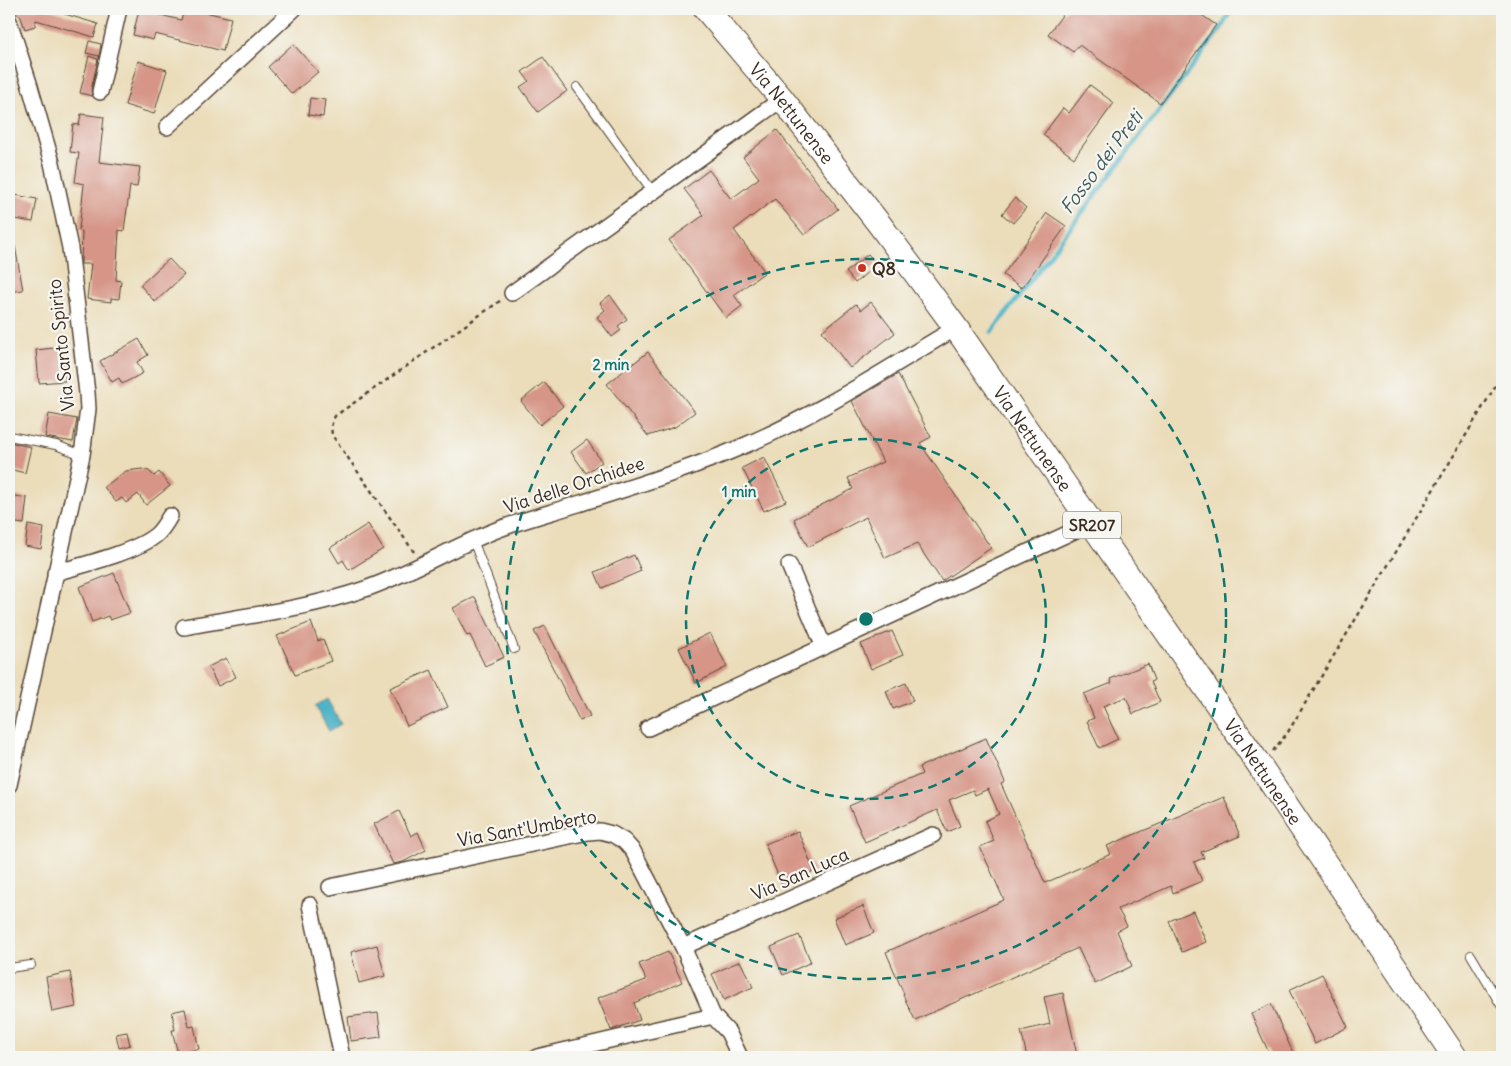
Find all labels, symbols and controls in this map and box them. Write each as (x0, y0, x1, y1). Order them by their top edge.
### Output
street label: Via Nettunense (745, 58, 839, 168)
water label: Fosso dei Preti (1054, 104, 1149, 218)
place label: Q8 (872, 257, 896, 280)
marker: Q8 (856, 262, 868, 274)
street label: Via Santo Spirito (43, 278, 79, 412)
text: 2 min (593, 355, 630, 374)
street label: Via Nettunense (988, 381, 1077, 496)
street label: Via delle Orchidee (501, 451, 647, 519)
text: 1 min (722, 482, 757, 501)
road number: SR207 (1063, 512, 1121, 538)
centre of rings (857, 610, 875, 628)
street label: Via Nettunense (1219, 714, 1307, 829)
street label: Via Sant'Umberto (456, 804, 598, 852)
street label: Via San Luca (748, 842, 852, 906)

